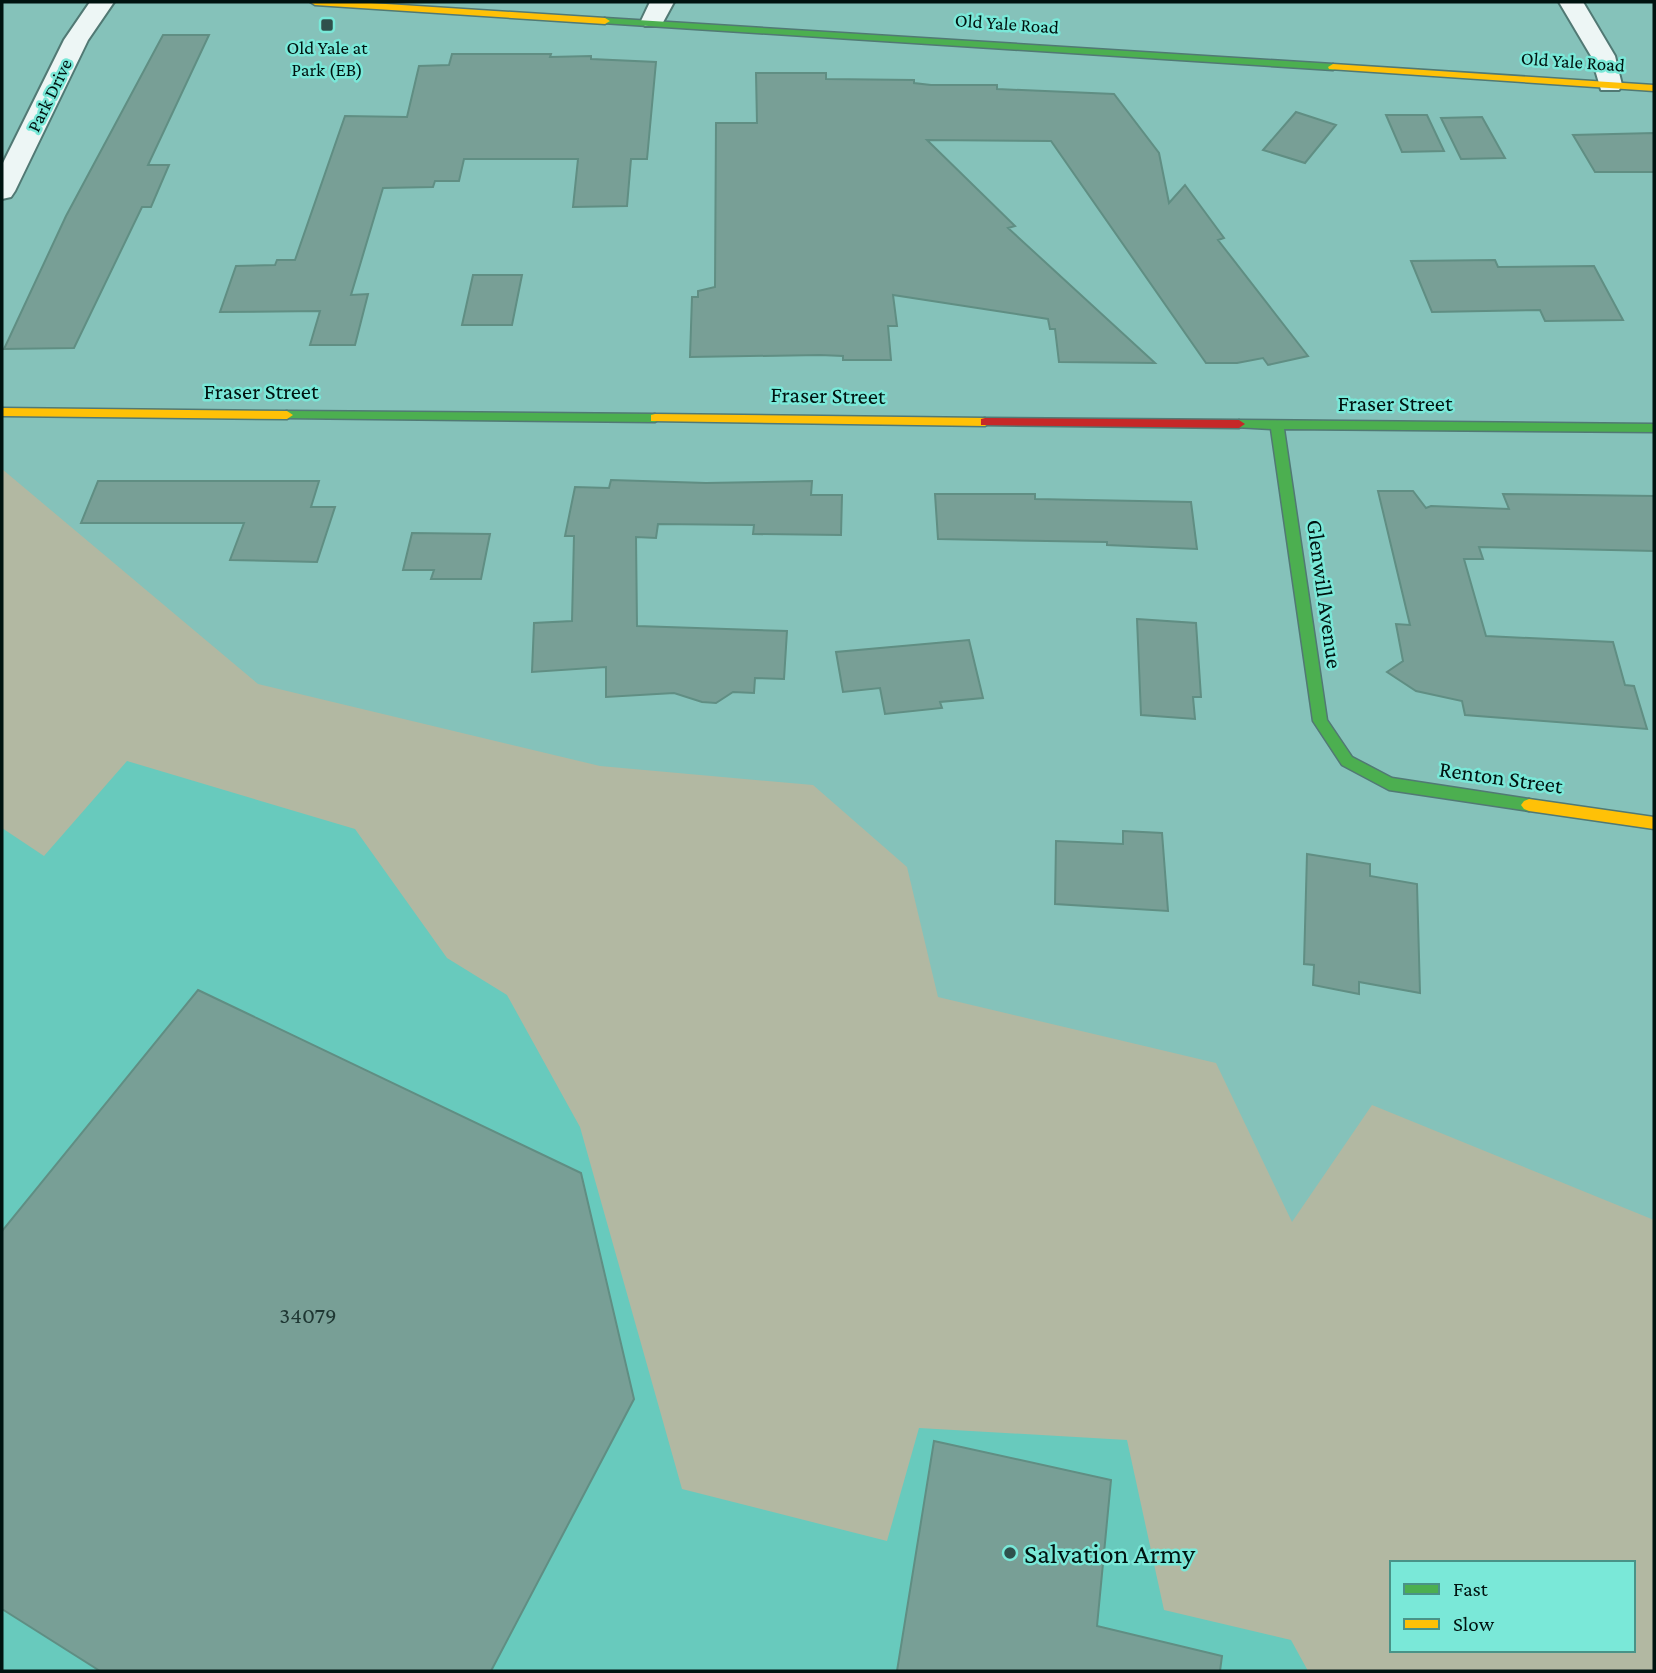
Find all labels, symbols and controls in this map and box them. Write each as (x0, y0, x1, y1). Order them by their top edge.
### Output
street label: Old Yale Road (954, 9, 1060, 38)
marker: Old Yale at Park (EB) (319, 17, 335, 33)
place label: Old Yale at Park (EB) (287, 37, 368, 81)
street label: Old Yale Road (1520, 47, 1626, 76)
street label: Park Drive (23, 55, 76, 135)
street label: Fraser Street (203, 378, 319, 404)
street label: Fraser Street (770, 381, 886, 409)
street label: Fraser Street (1337, 390, 1453, 416)
street label: Glenwill Avenue (1302, 518, 1348, 670)
street label: Renton Street (1438, 755, 1565, 799)
house number: 34079 (279, 1302, 337, 1328)
place label: Salvation Army (1024, 1538, 1196, 1569)
marker: Salvation Army (1002, 1545, 1018, 1561)
legend (1390, 1561, 1635, 1652)
text: Fast (1453, 1577, 1489, 1601)
text: Slow (1453, 1612, 1495, 1636)

